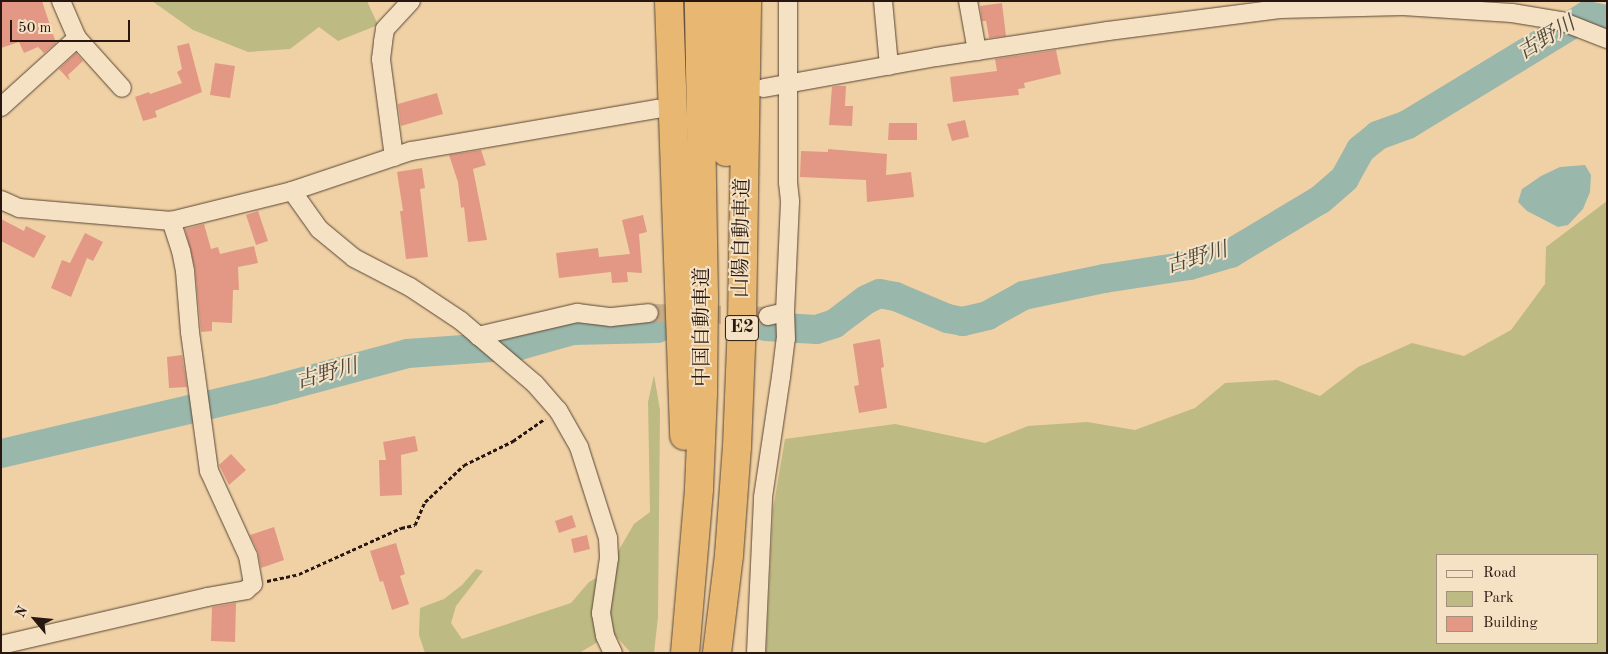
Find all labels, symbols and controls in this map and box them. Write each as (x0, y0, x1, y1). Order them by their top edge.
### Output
scale bar (12, 10, 132, 42)
water label: 古野川 (1514, 12, 1580, 66)
text: 50 m (18, 21, 52, 36)
street label: 山陽自動車道 (730, 178, 756, 298)
water label: 古野川 (1163, 238, 1231, 280)
street label: 中国自動車道 (691, 267, 715, 387)
road number: E2 (724, 312, 760, 344)
water label: 古野川 (293, 355, 361, 395)
legend (1436, 554, 1598, 644)
text: Road (1483, 566, 1516, 581)
text: Park (1483, 591, 1514, 606)
north arrow (10, 594, 60, 644)
text: N (13, 604, 30, 620)
text: Building (1483, 616, 1538, 631)

